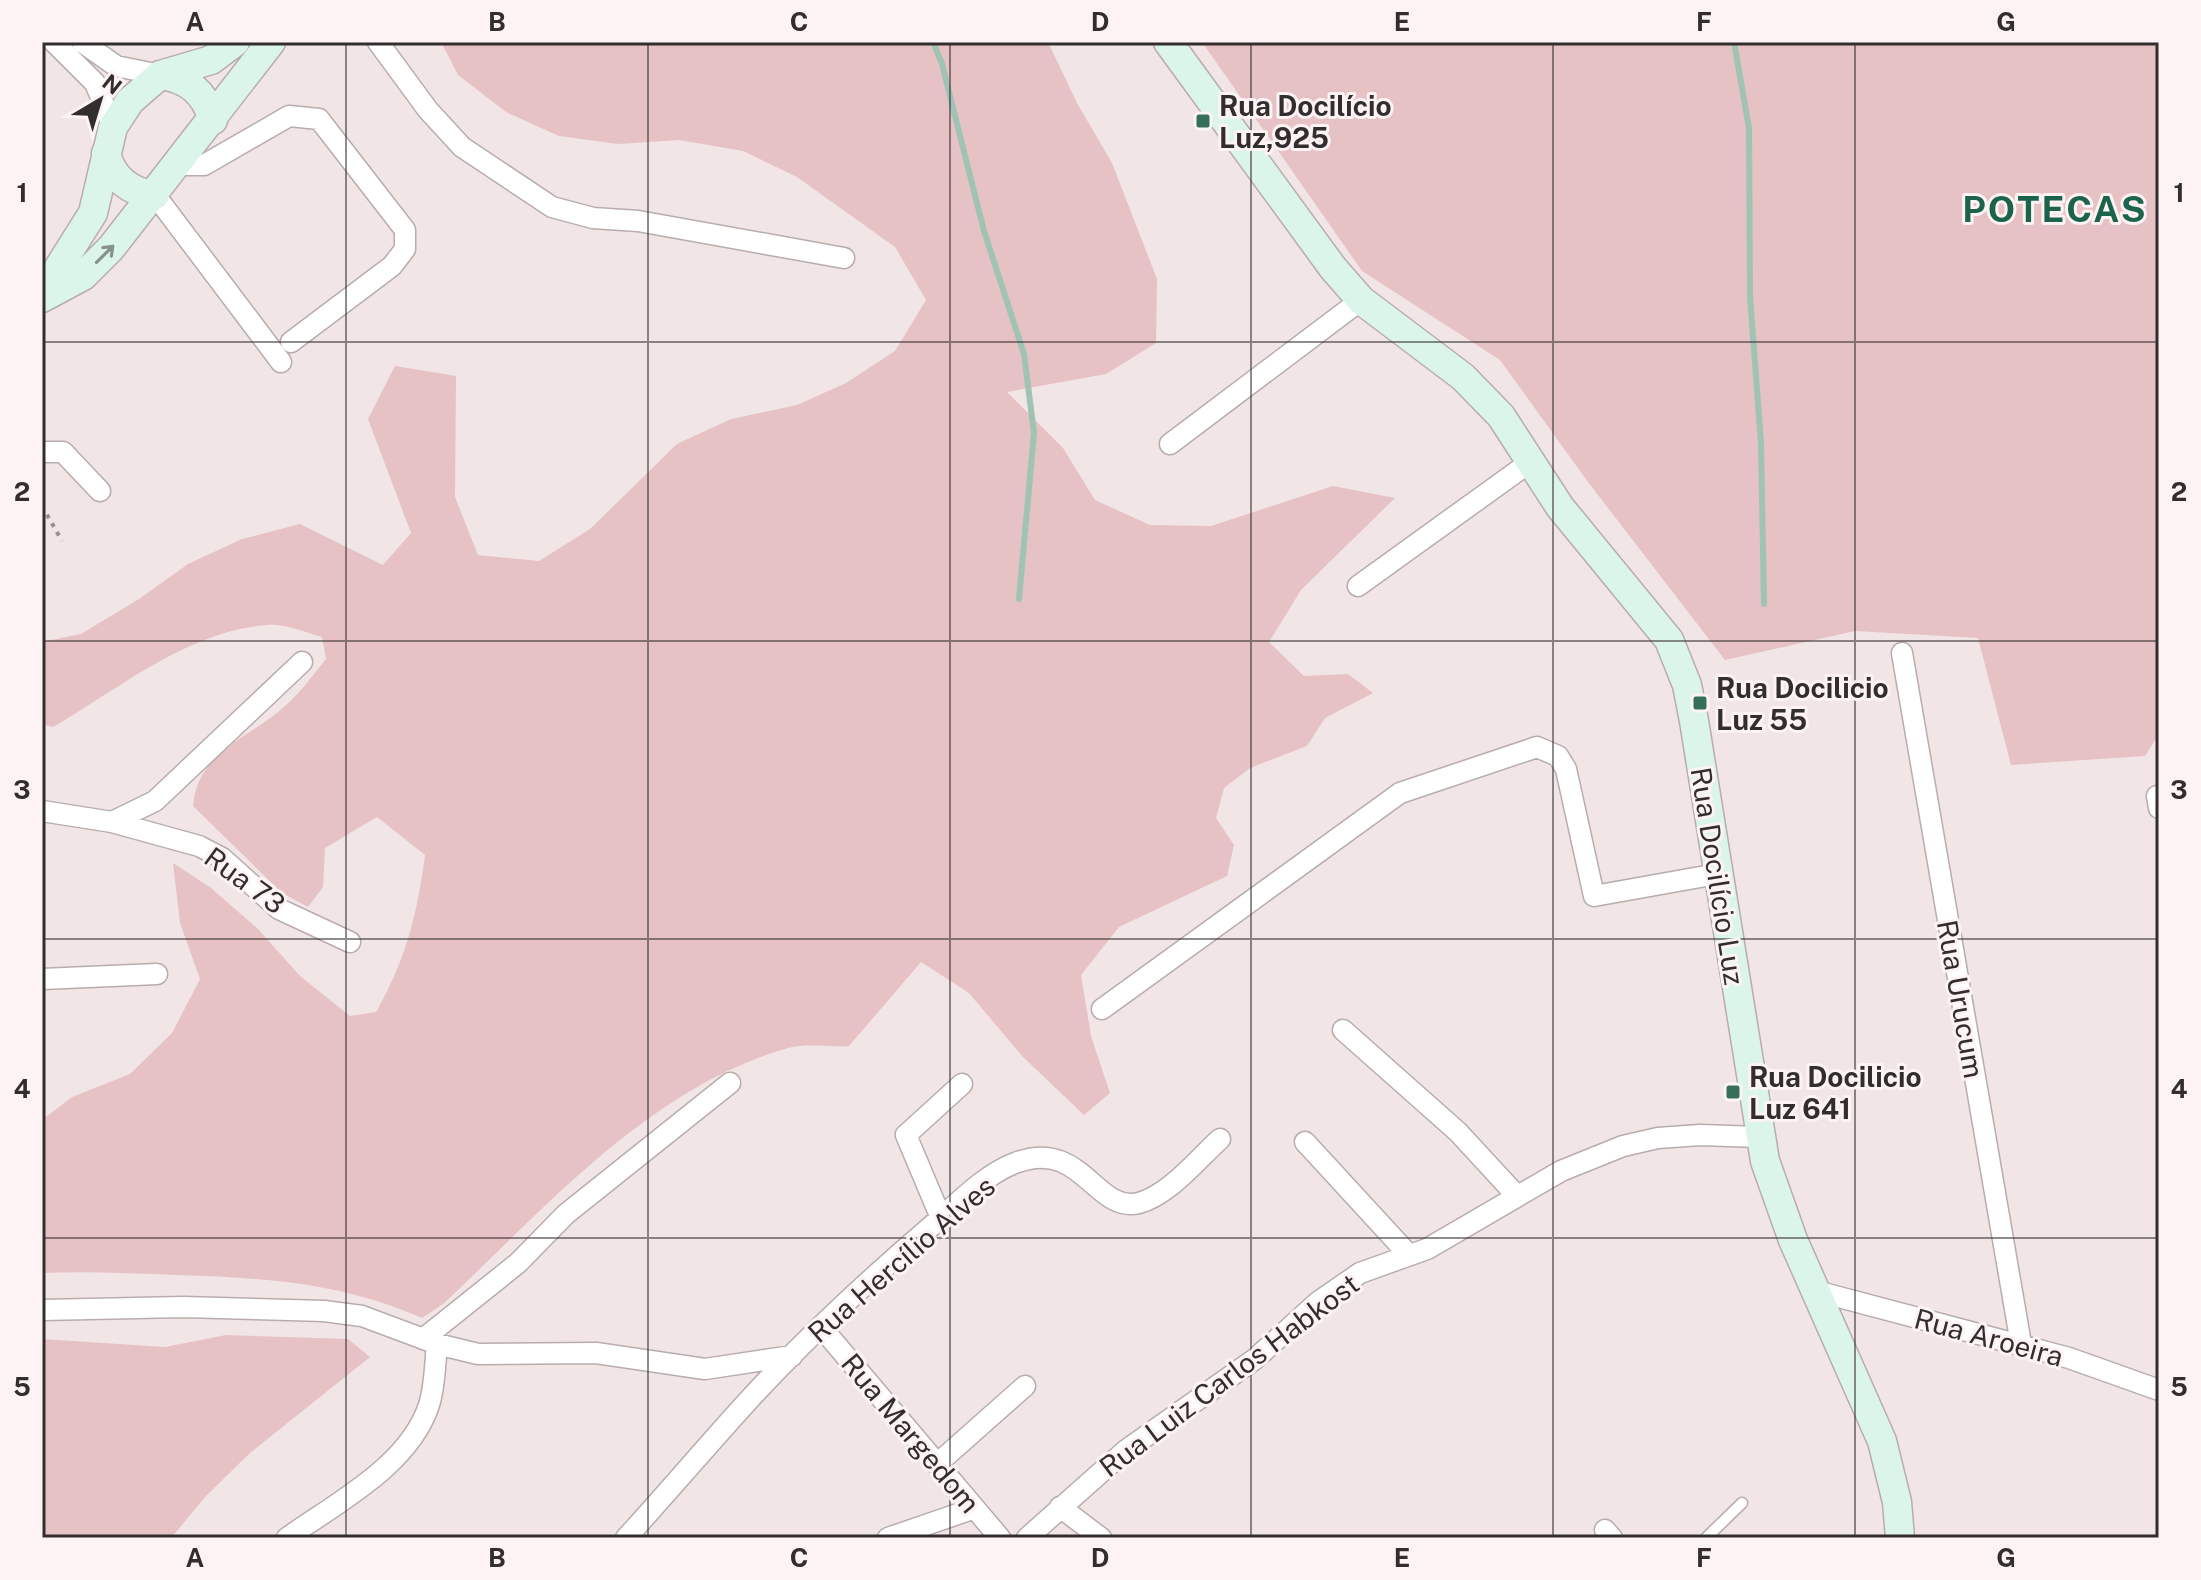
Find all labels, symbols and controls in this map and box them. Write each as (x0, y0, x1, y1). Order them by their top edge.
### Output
text: A (186, 6, 205, 37)
text: B (488, 6, 506, 37)
text: C (790, 6, 808, 37)
text: D (1091, 6, 1109, 37)
text: E (1394, 6, 1410, 37)
text: F (1696, 6, 1712, 37)
text: G (1996, 6, 2016, 37)
north arrow (60, 60, 140, 140)
text: N (98, 69, 127, 100)
place label: Rua Docilício Luz,925 (1219, 89, 1392, 154)
marker: Rua Docilício Luz,925 (1194, 112, 1212, 130)
text: 1 (16, 177, 28, 208)
text: 1 (2173, 177, 2185, 208)
district label: POTECAS (1962, 188, 2148, 230)
one-way arrow (95, 244, 115, 263)
text: 2 (14, 476, 30, 507)
text: 2 (2171, 476, 2187, 507)
place label: Rua Docilicio Luz 55 (1716, 671, 1889, 736)
marker: Rua Docilicio Luz 55 (1691, 694, 1709, 712)
street label: Rua Docilício Luz (1684, 765, 1752, 987)
text: 3 (13, 774, 31, 805)
text: 3 (2170, 774, 2188, 805)
street label: Rua 73 (198, 840, 292, 920)
street label: Rua Urucum (1931, 917, 1991, 1081)
place label: Rua Docilicio Luz 641 (1749, 1060, 1922, 1125)
text: 4 (13, 1073, 31, 1104)
text: 4 (2170, 1073, 2188, 1104)
marker: Rua Docilicio Luz 641 (1724, 1083, 1742, 1101)
street label: Rua Hercílio Alves (801, 1169, 1001, 1349)
street label: Rua Luiz Carlos Habkost (1093, 1267, 1365, 1483)
street label: Rua Aroeira (1911, 1301, 2067, 1373)
street label: Rua Margedom (835, 1347, 987, 1519)
text: 5 (13, 1371, 31, 1402)
text: 5 (2170, 1371, 2188, 1402)
text: A (186, 1542, 205, 1573)
text: B (488, 1542, 506, 1573)
text: C (790, 1542, 808, 1573)
text: D (1091, 1542, 1109, 1573)
text: E (1394, 1542, 1410, 1573)
text: F (1696, 1542, 1712, 1573)
text: G (1996, 1542, 2016, 1573)

